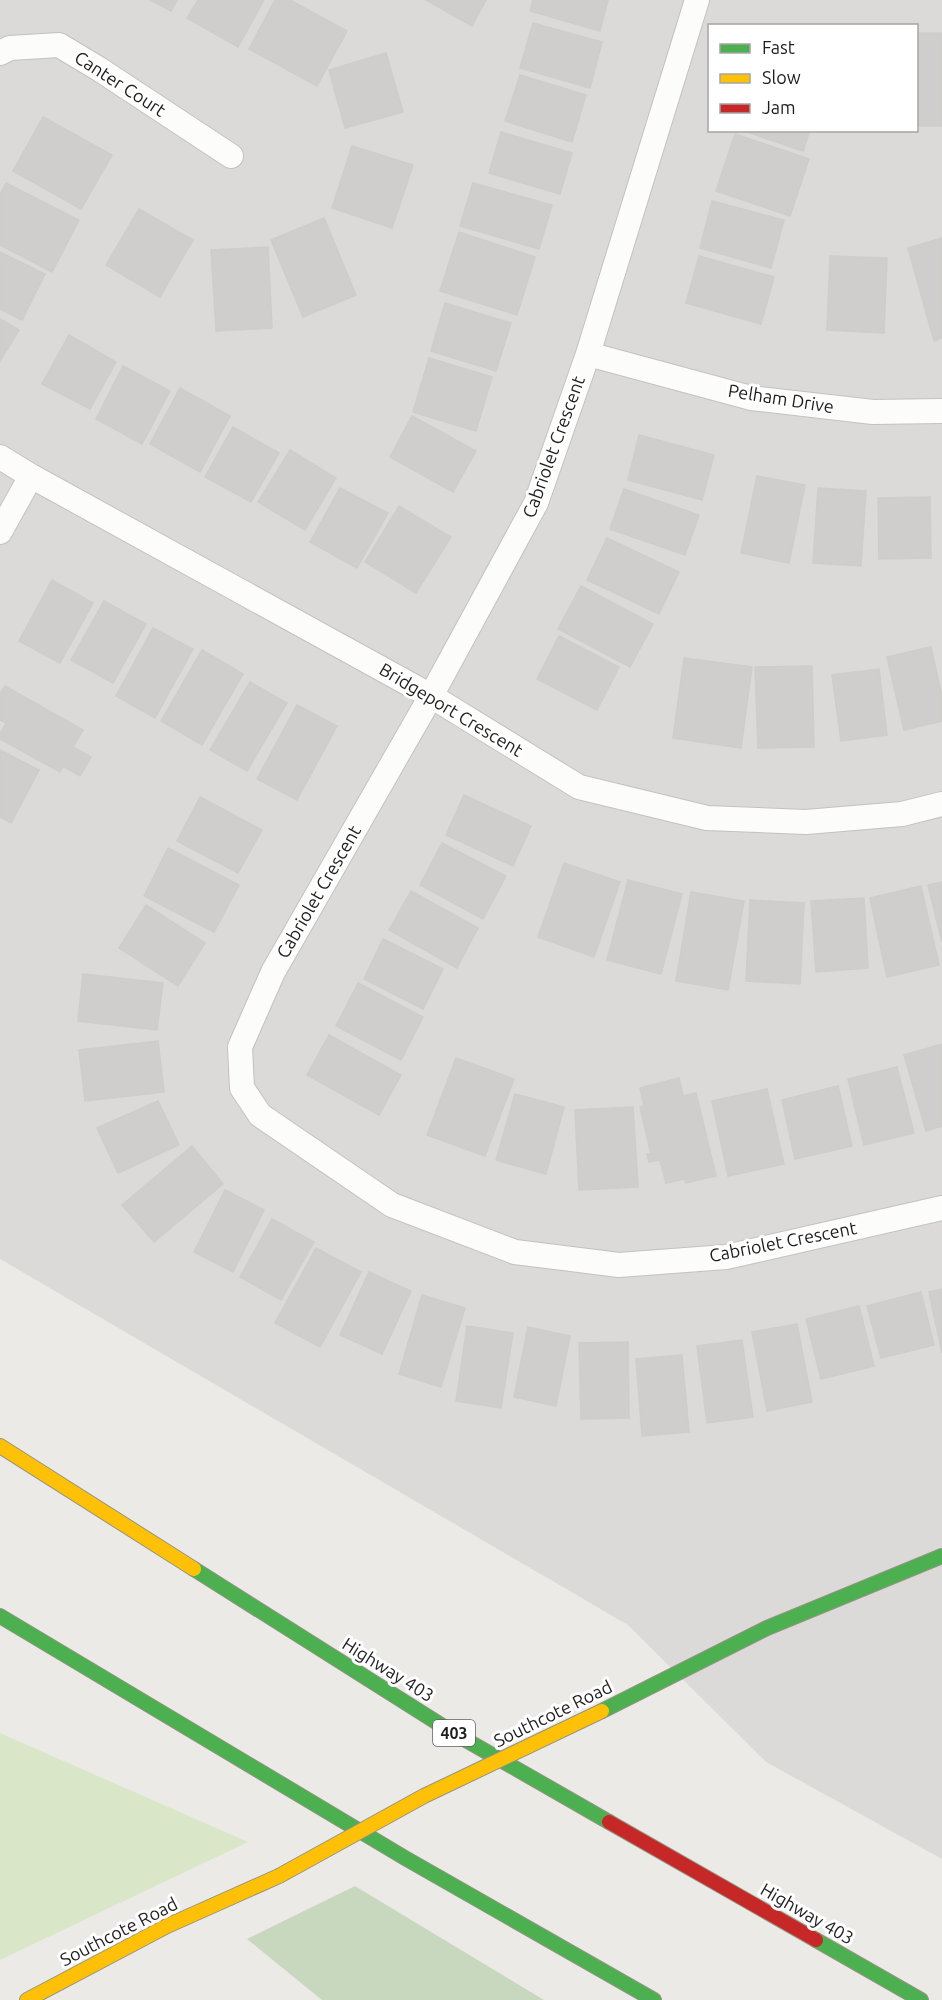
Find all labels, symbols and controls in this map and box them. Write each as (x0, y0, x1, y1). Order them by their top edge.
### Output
legend (708, 24, 918, 132)
text: Fast (762, 37, 795, 57)
street label: Canter Court (71, 46, 170, 120)
text: Slow (762, 67, 801, 87)
text: Jam (762, 97, 796, 117)
street label: Cabriolet Crescent (518, 373, 588, 520)
street label: Pelham Drive (727, 380, 835, 416)
street label: Bridgeport Crescent (376, 658, 527, 760)
street label: Cabriolet Crescent (272, 822, 364, 961)
street label: Cabriolet Crescent (707, 1217, 858, 1265)
street label: Highway 403 (339, 1633, 438, 1705)
street label: Southcote Road (490, 1676, 615, 1750)
road number: 403 (433, 1720, 475, 1746)
street label: Highway 403 (757, 1878, 858, 1948)
street label: Southcote Road (57, 1893, 181, 1969)

